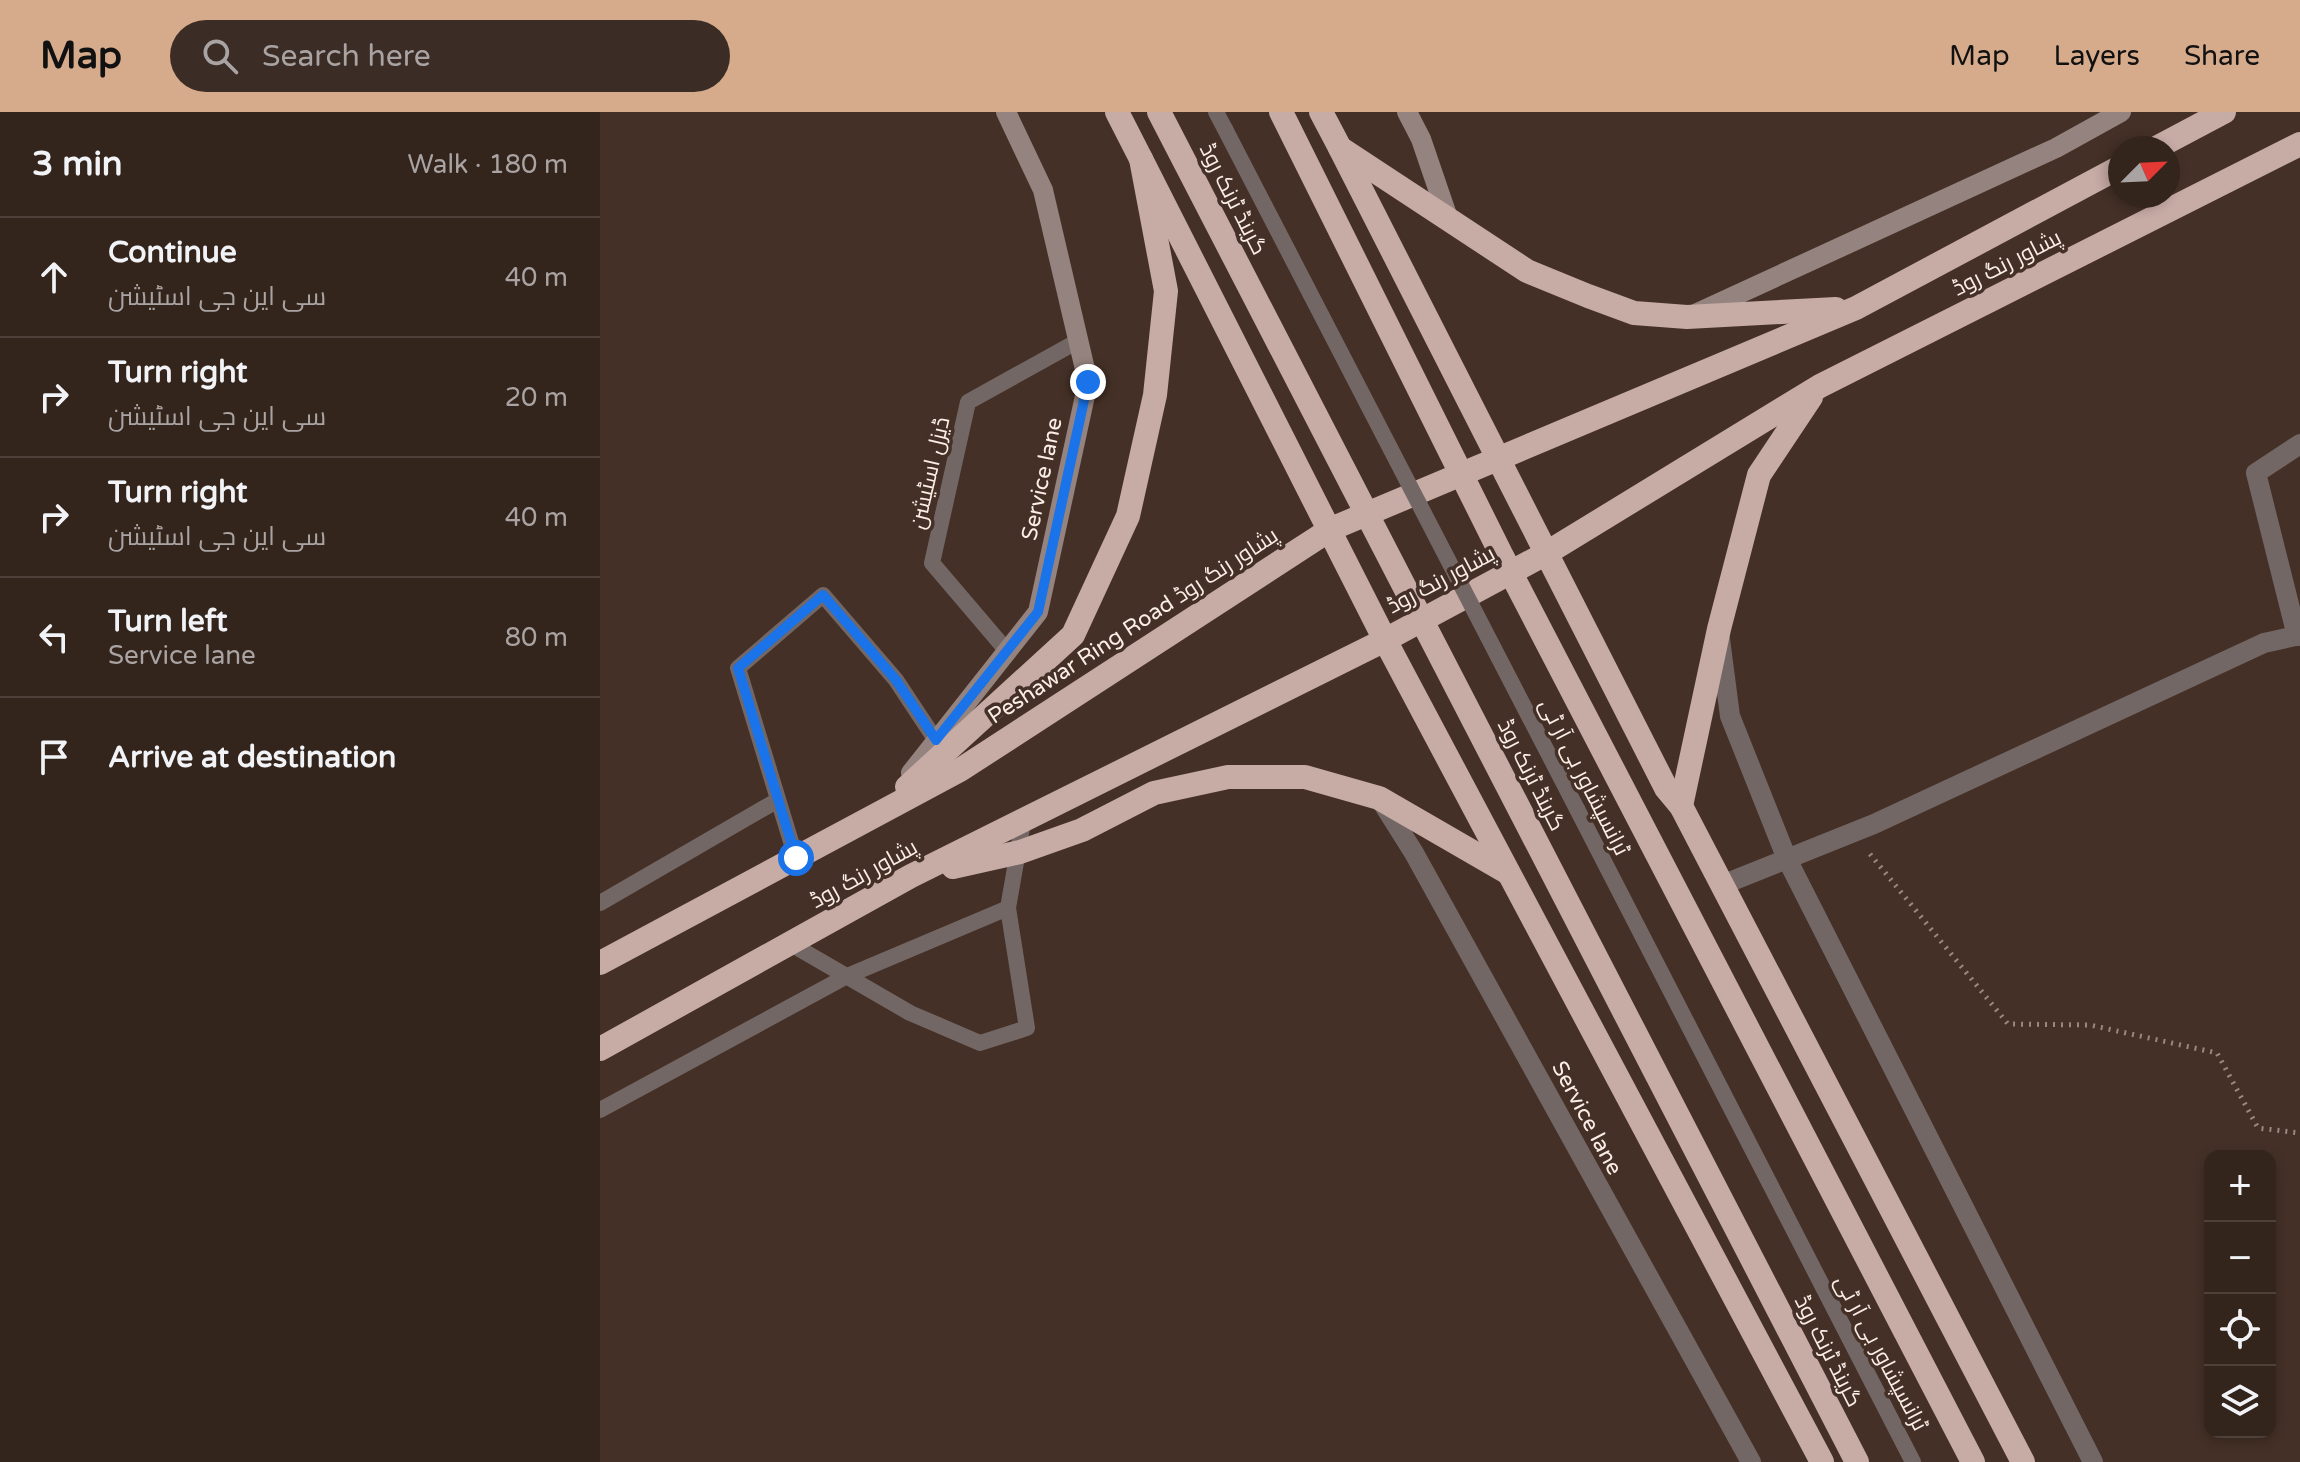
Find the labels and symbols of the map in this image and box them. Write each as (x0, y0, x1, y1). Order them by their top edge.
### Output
north arrow (2108, 136, 2180, 208)
street label: گرینڈ ٹرنک روڈ (1194, 139, 1272, 259)
street label: پشاور رنگ روڈ (1948, 224, 2066, 302)
route end (1070, 364, 1106, 400)
street label: ڈیزل اسٹیشن (904, 414, 956, 532)
street label: Service lane (1016, 415, 1068, 543)
street label: Peshawar Ring Road پشاور رنگ روڈ (983, 522, 1284, 730)
street label: پشاور رنگ روڈ (1383, 541, 1500, 620)
street label: ٹرانسپشاور بی آر ٹی (1533, 694, 1635, 860)
street label: گرینڈ ٹرنک روڈ (1492, 715, 1570, 835)
street label: پشاور رنگ روڈ (806, 834, 923, 915)
route start (778, 840, 814, 876)
street label: Service lane (1546, 1057, 1628, 1179)
street label: ٹرانسپشاور بی آر ٹی (1829, 1271, 1933, 1435)
street label: گرینڈ ٹرنک روڈ (1789, 1291, 1867, 1411)

